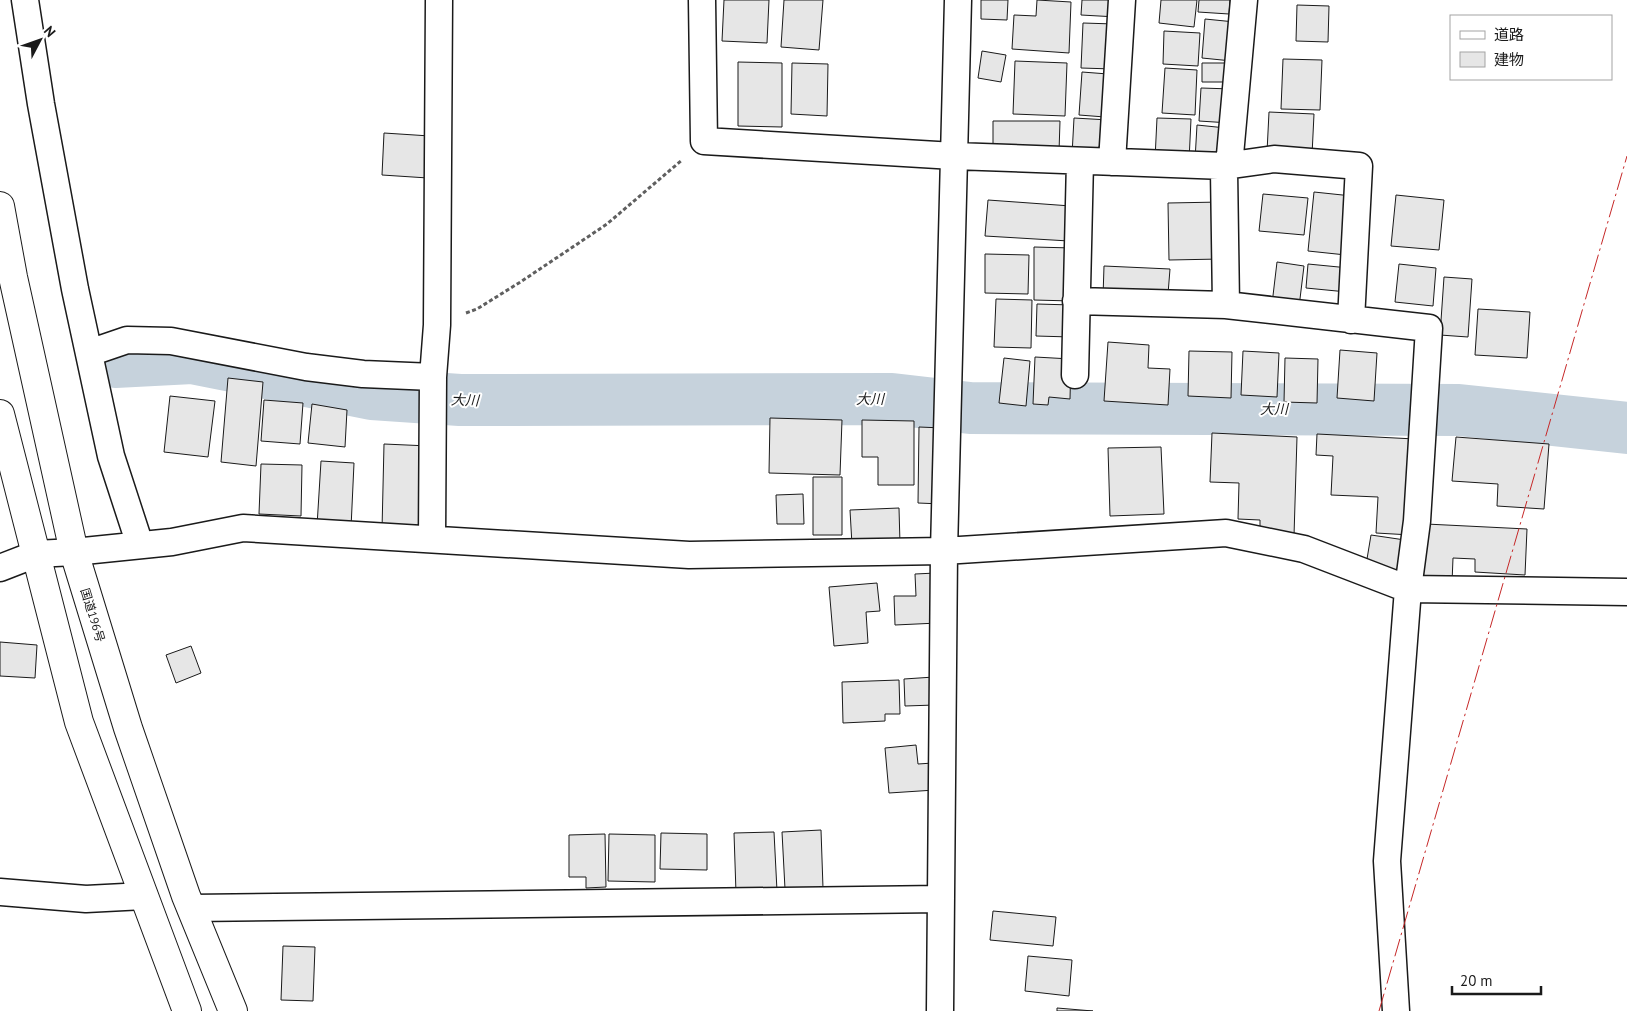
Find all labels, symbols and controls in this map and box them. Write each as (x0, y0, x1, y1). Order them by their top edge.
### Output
north arrow (15, 15, 65, 65)
legend (1450, 15, 1612, 80)
text: N (40, 22, 60, 41)
text: 道路 (1494, 25, 1524, 44)
text: 建物 (1494, 50, 1524, 69)
water label: 大川 (856, 390, 886, 408)
water label: 大川 (451, 391, 481, 410)
water label: 大川 (1260, 400, 1290, 418)
street label: 国道196号 (78, 586, 108, 644)
scale bar (1452, 964, 1541, 996)
text: 20 m (1460, 971, 1493, 990)

